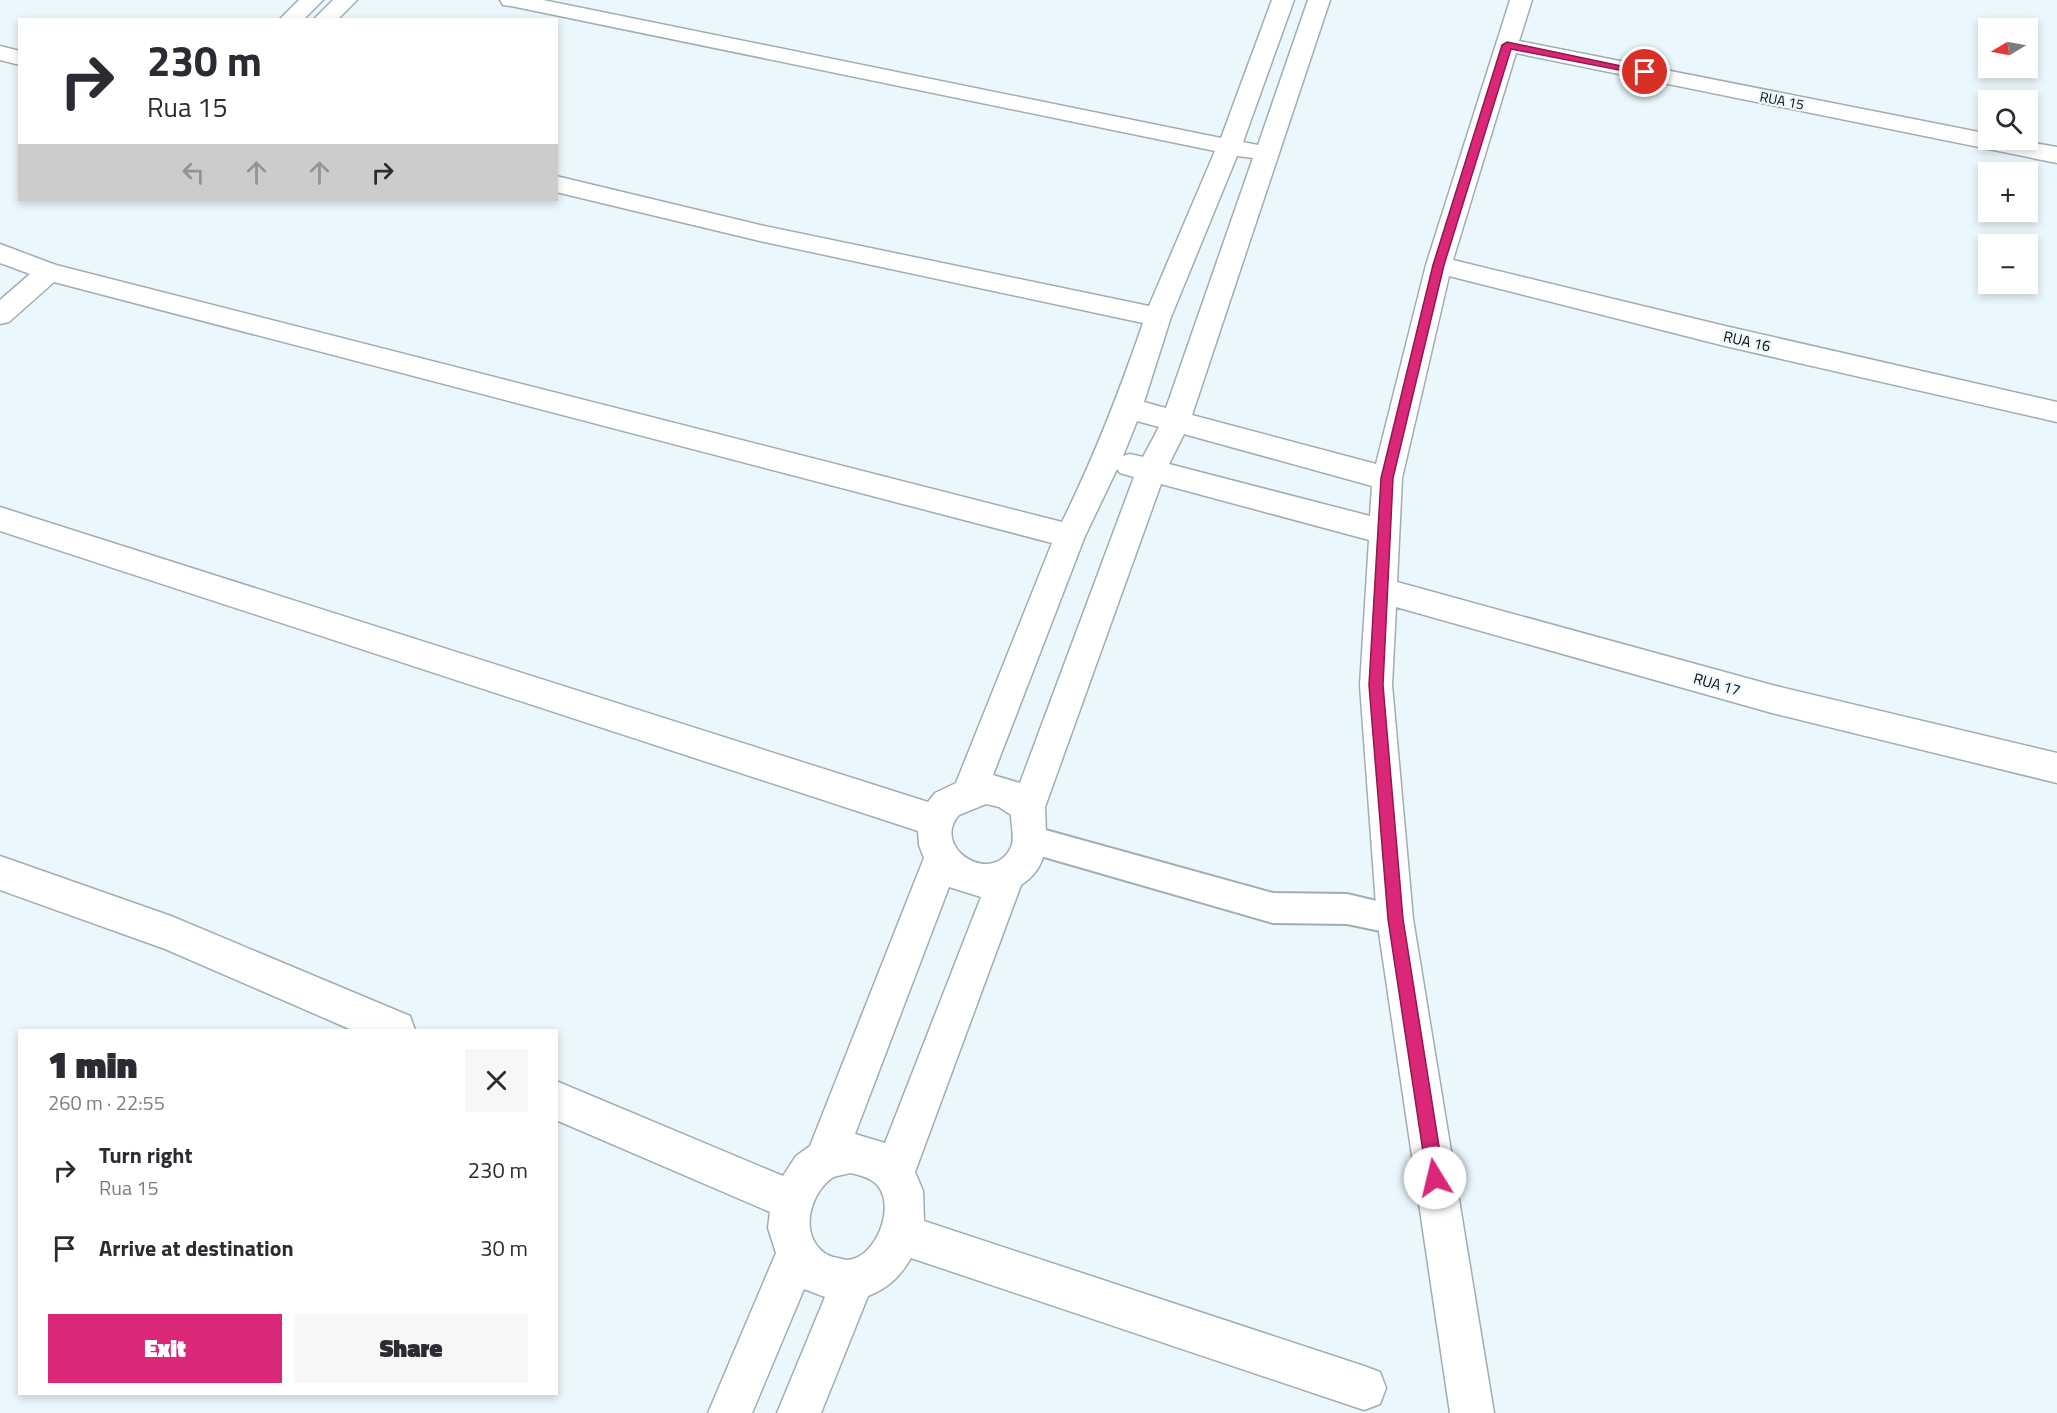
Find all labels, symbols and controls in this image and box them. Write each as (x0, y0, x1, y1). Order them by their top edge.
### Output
north arrow (1978, 18, 2038, 78)
map controls (1978, 18, 2038, 294)
text: 230 m (147, 28, 262, 92)
icon: right (48, 42, 126, 120)
pin (1619, 46, 1670, 97)
icon: arrive (1628, 55, 1661, 88)
street label: RUA 15 (1758, 85, 1806, 115)
text: Rua 15 (147, 86, 228, 127)
button: search (1978, 90, 2038, 150)
icon: left (177, 156, 210, 189)
icon: ahead (240, 156, 273, 189)
icon: ahead (303, 156, 336, 189)
icon: right (366, 156, 399, 189)
button: + (1978, 162, 2038, 222)
button: − (1978, 234, 2038, 294)
street label: RUA 16 (1721, 324, 1773, 358)
street label: RUA 17 (1691, 666, 1743, 702)
text: 1 min (48, 1037, 137, 1092)
button: close (465, 1049, 528, 1112)
text: 260 m · 22:55 (48, 1087, 165, 1118)
text: Turn right (99, 1138, 193, 1172)
position arrow (1403, 1146, 1467, 1210)
text: 230 m (468, 1153, 528, 1187)
icon: right (48, 1154, 81, 1187)
text: Rua 15 (99, 1172, 159, 1203)
text: Arrive at destination (99, 1231, 294, 1265)
text: 30 m (480, 1231, 528, 1265)
icon: arrive (48, 1232, 81, 1265)
button: Exit (48, 1314, 282, 1383)
button: Share (294, 1314, 528, 1383)

